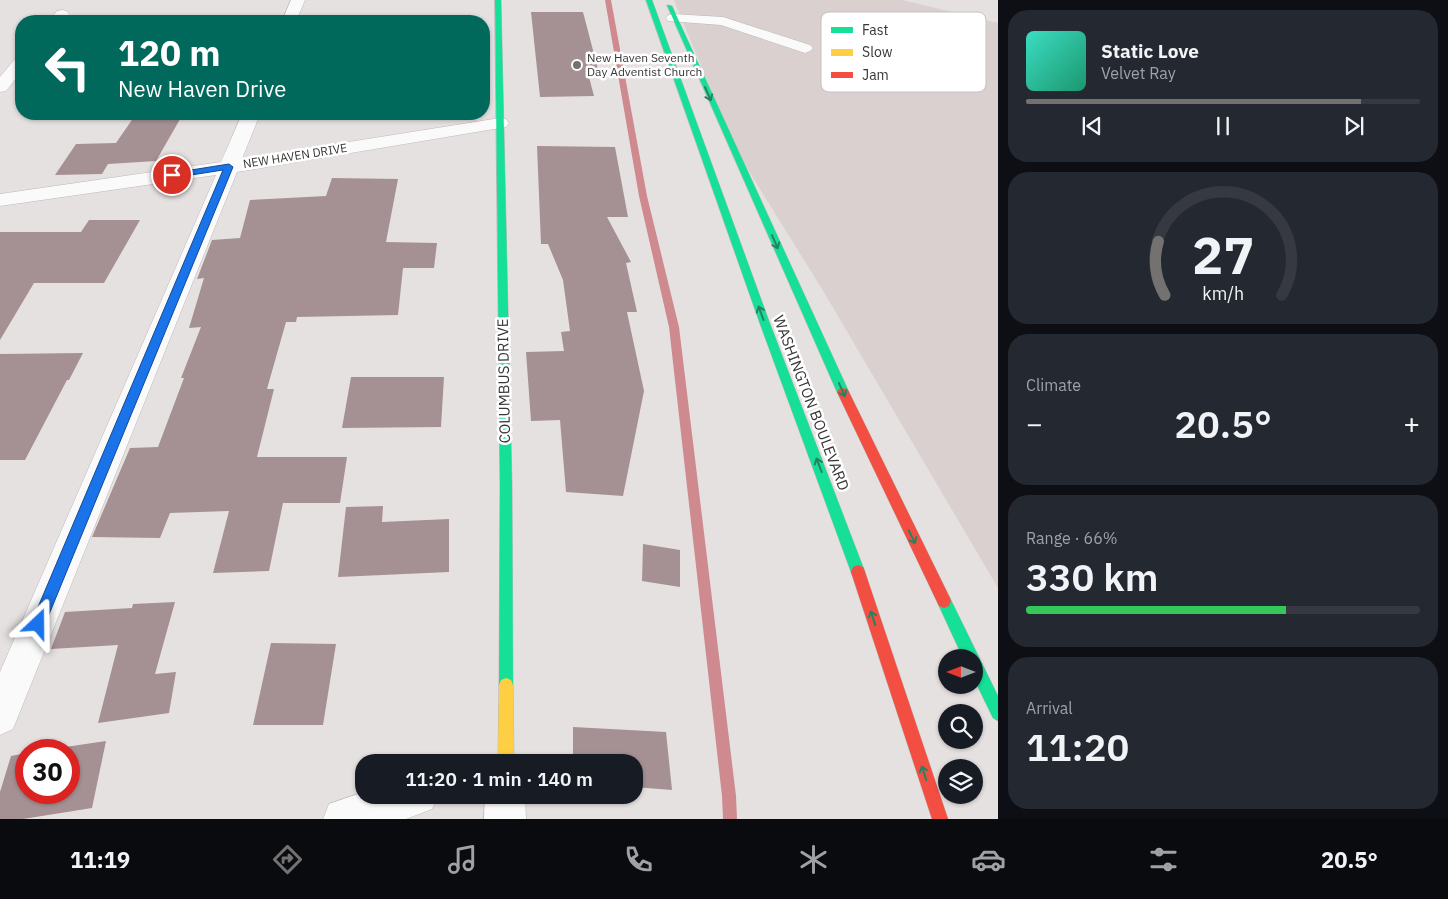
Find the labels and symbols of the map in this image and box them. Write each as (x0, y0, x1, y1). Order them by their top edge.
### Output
legend (821, 12, 986, 92)
text: Fast (862, 21, 888, 39)
text: Slow (862, 43, 893, 61)
place label: New Haven Seventh Day Adventist Church (587, 50, 702, 79)
marker: New Haven Seventh Day Adventist Church (571, 59, 583, 71)
text: Jam (862, 66, 889, 84)
one-way arrow (703, 86, 713, 101)
street label: NEW HAVEN DRIVE (242, 140, 348, 171)
pin (151, 154, 193, 196)
one-way arrow (771, 234, 780, 249)
one-way arrow (756, 306, 765, 322)
street label: WASHINGTON BOULEVARD (769, 312, 854, 493)
street label: COLUMBUS DRIVE (493, 318, 514, 444)
one-way arrow (838, 382, 848, 397)
one-way arrow (814, 458, 823, 474)
one-way arrow (908, 529, 918, 544)
position arrow (11, 597, 63, 649)
one-way arrow (868, 611, 877, 627)
north arrow (938, 649, 982, 694)
speed limit sign: 30 (15, 739, 80, 804)
one-way arrow (919, 765, 928, 781)

